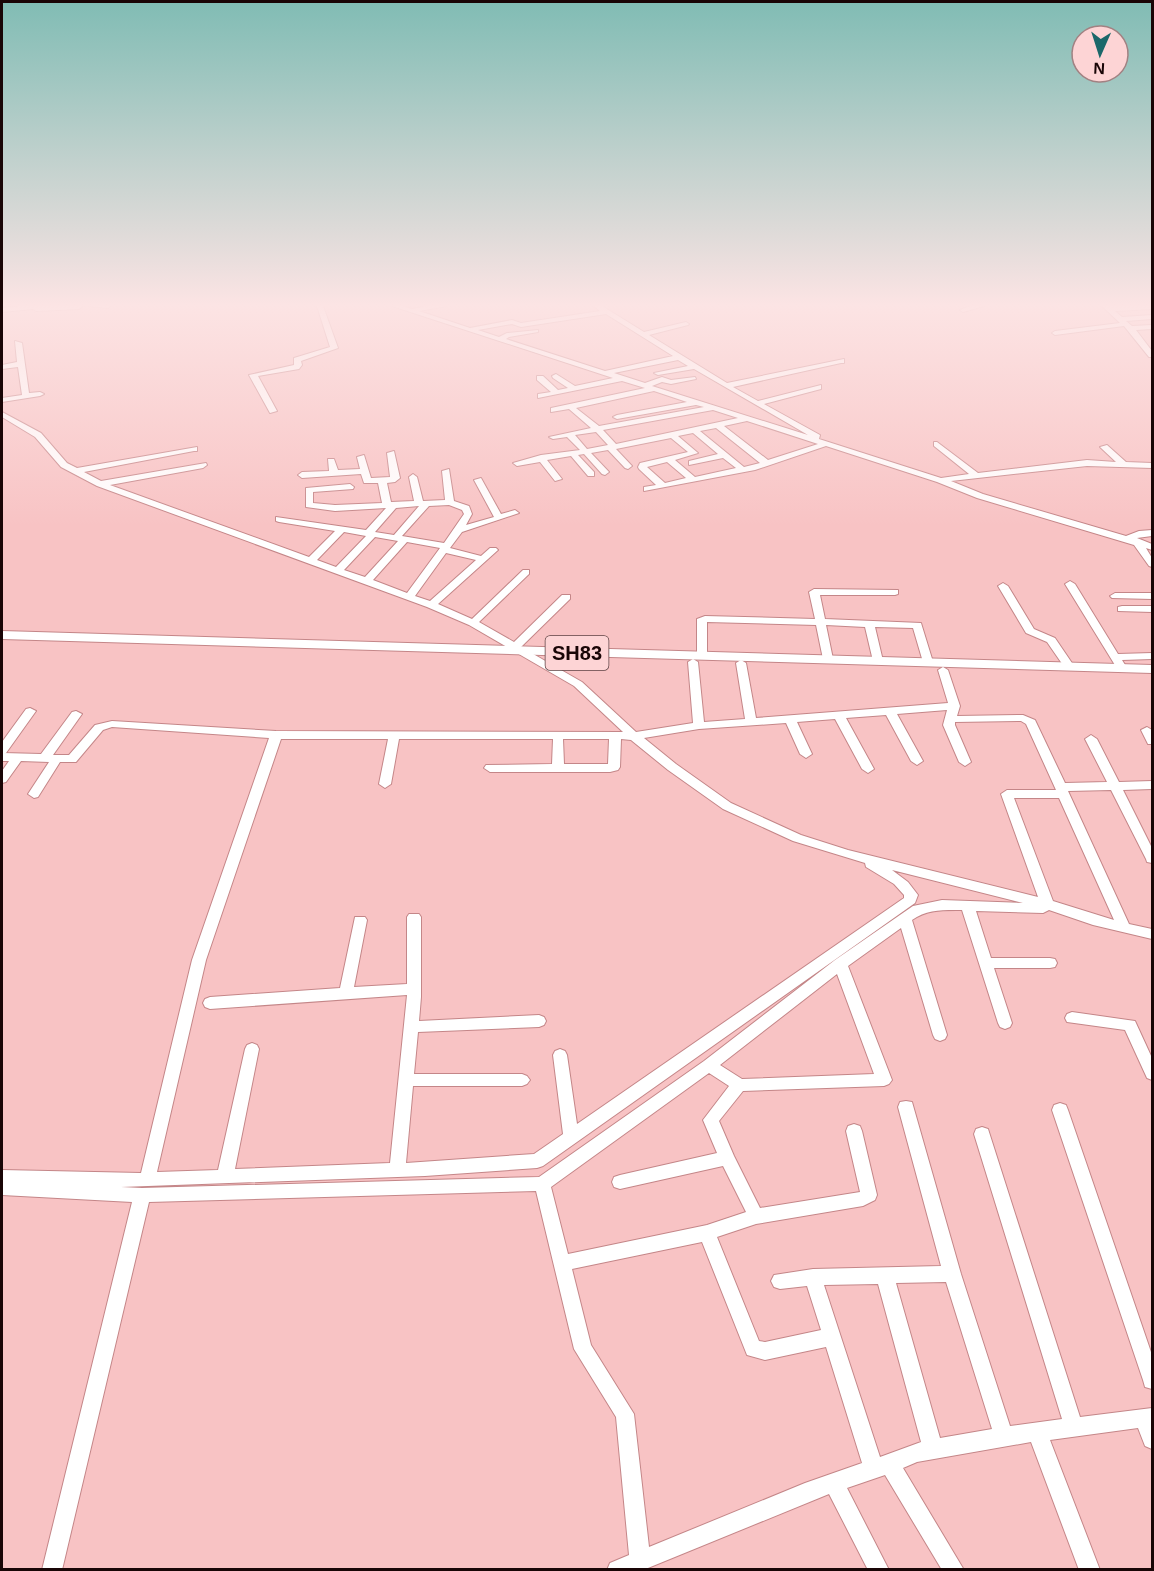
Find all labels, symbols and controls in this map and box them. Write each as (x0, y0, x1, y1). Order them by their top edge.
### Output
north arrow (1070, 24, 1130, 84)
text: N (1093, 60, 1105, 77)
road number: SH83 (546, 636, 608, 670)

